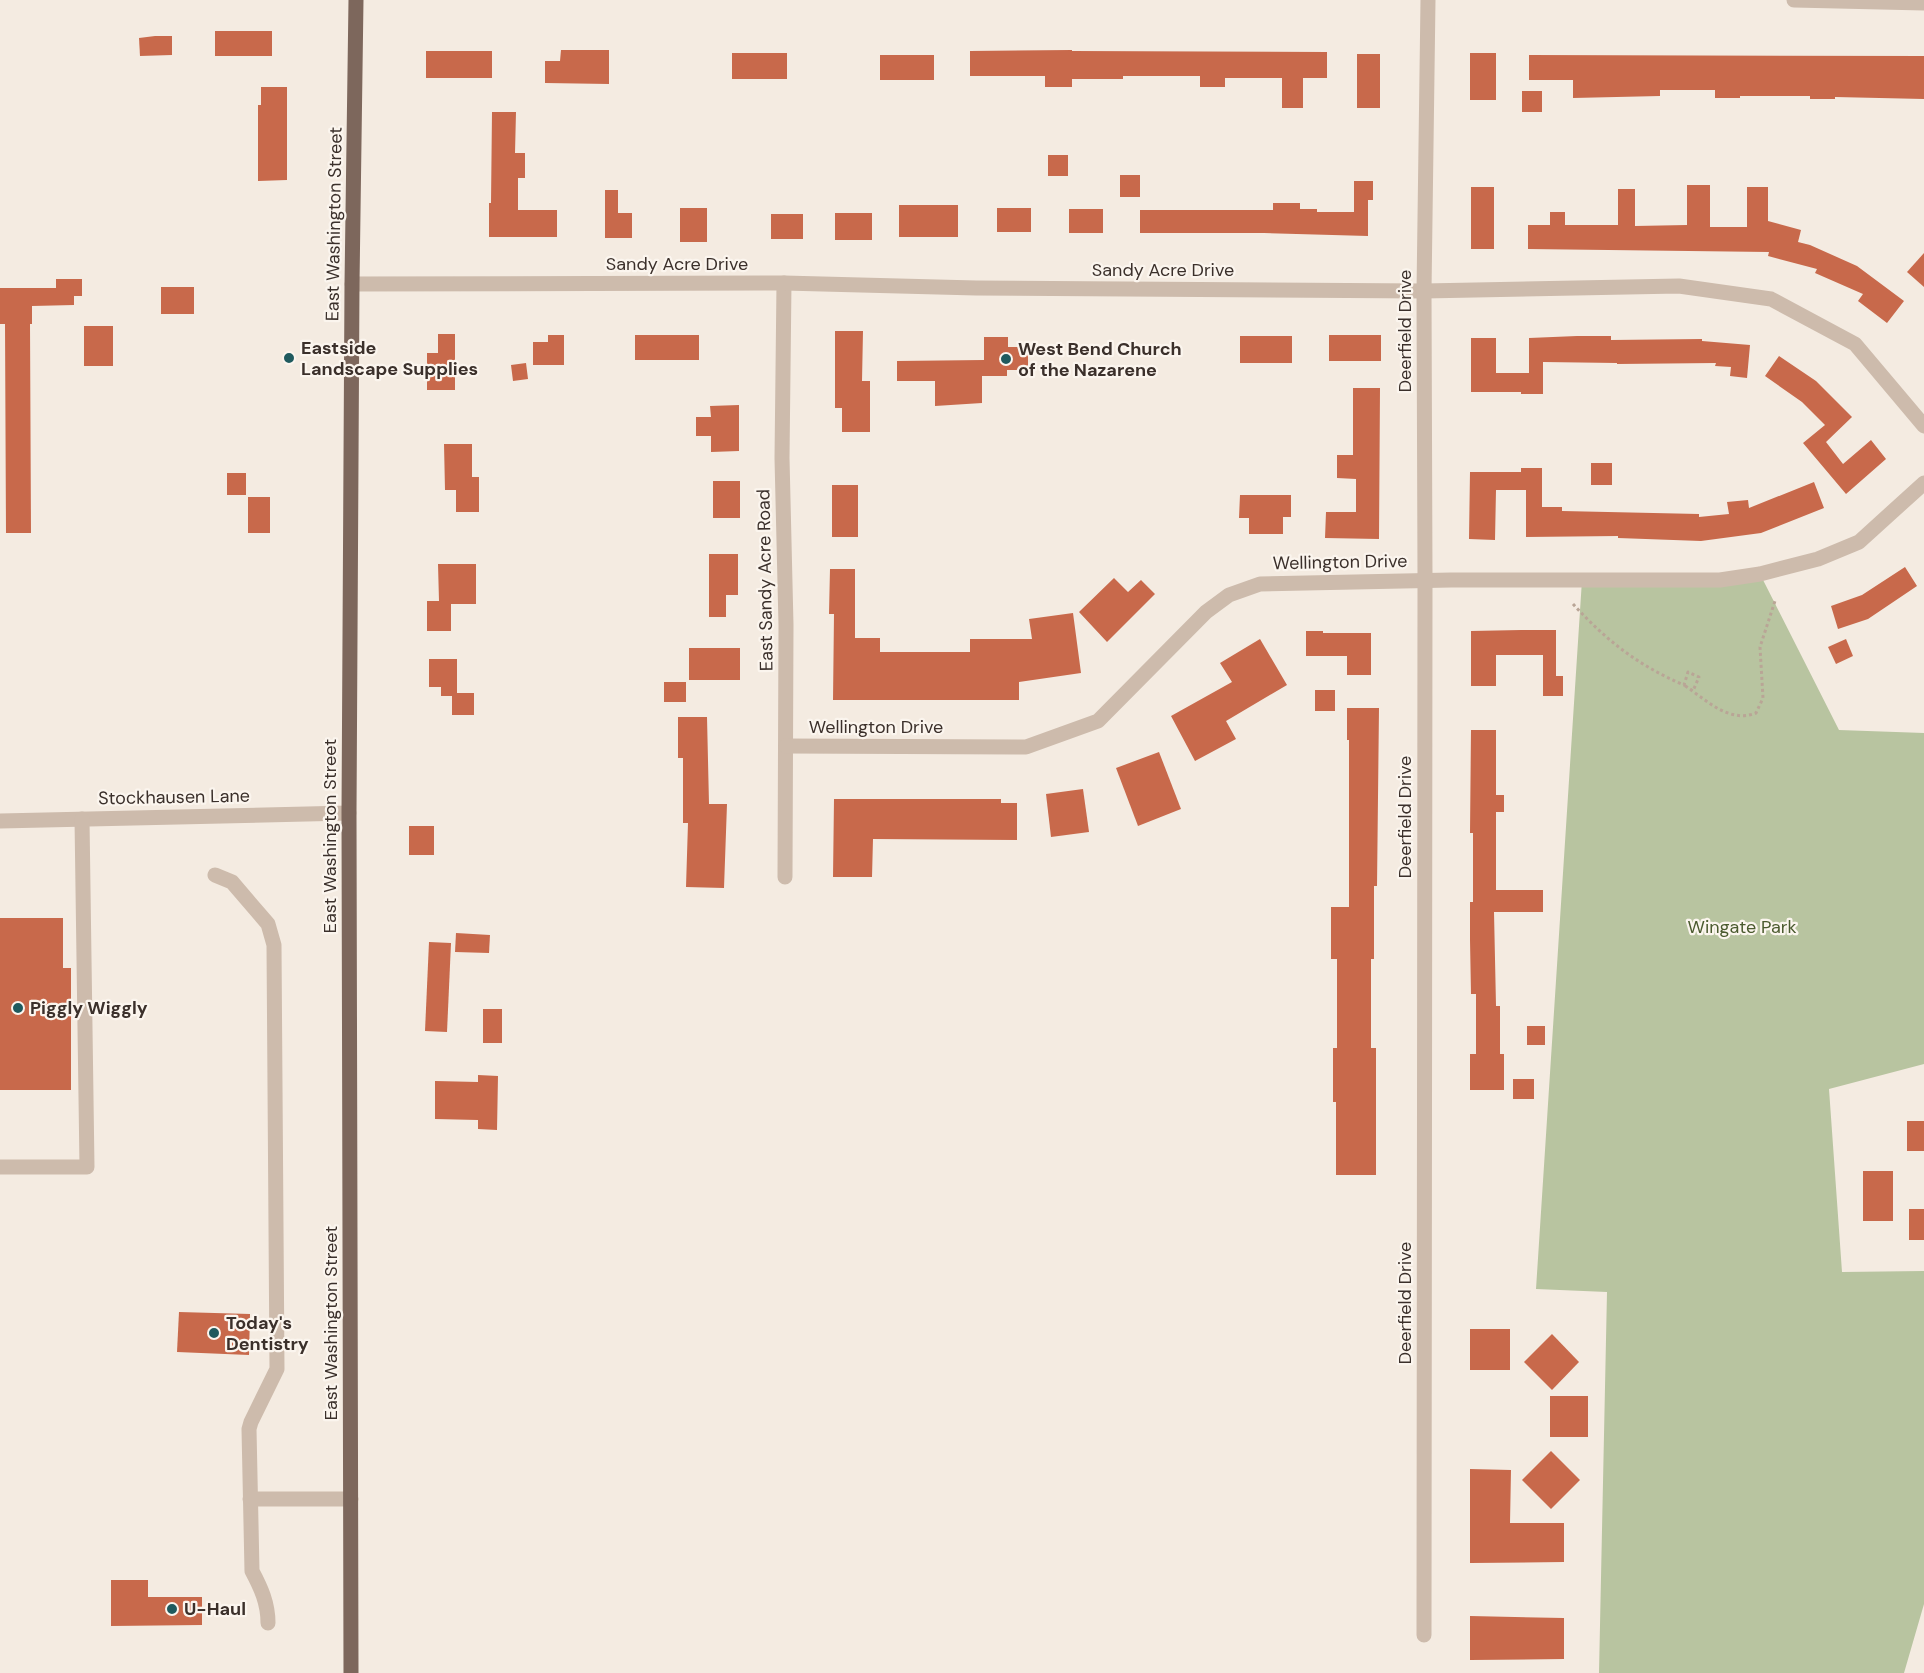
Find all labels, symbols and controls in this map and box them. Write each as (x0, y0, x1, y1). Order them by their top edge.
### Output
street label: East Washington Street (320, 127, 348, 321)
street label: Sandy Acre Drive (606, 252, 748, 276)
street label: Sandy Acre Drive (1092, 258, 1234, 282)
street label: Deerfield Drive (1393, 270, 1417, 392)
place label: Eastside Landscape Supplies (301, 336, 478, 381)
place label: West Bend Church of the Nazarene (1018, 337, 1182, 382)
marker: Eastside Landscape Supplies (282, 351, 296, 365)
marker: West Bend Church of the Nazarene (999, 352, 1013, 366)
street label: East Sandy Acre Road (751, 489, 779, 671)
street label: Wellington Drive (1272, 549, 1408, 575)
street label: Wellington Drive (809, 715, 943, 739)
street label: East Washington Street (318, 739, 342, 933)
street label: Deerfield Drive (1393, 756, 1417, 878)
street label: Stockhausen Lane (98, 784, 250, 810)
park label: Wingate Park (1687, 915, 1797, 939)
place label: Piggly Wiggly (30, 996, 148, 1020)
marker: Piggly Wiggly (11, 1001, 25, 1015)
street label: East Washington Street (319, 1226, 343, 1420)
street label: Deerfield Drive (1393, 1242, 1417, 1364)
place label: Today's Dentistry (226, 1311, 309, 1356)
marker: Today's Dentistry (207, 1326, 221, 1340)
place label: U-Haul (184, 1597, 246, 1621)
marker: U-Haul (165, 1602, 179, 1616)

